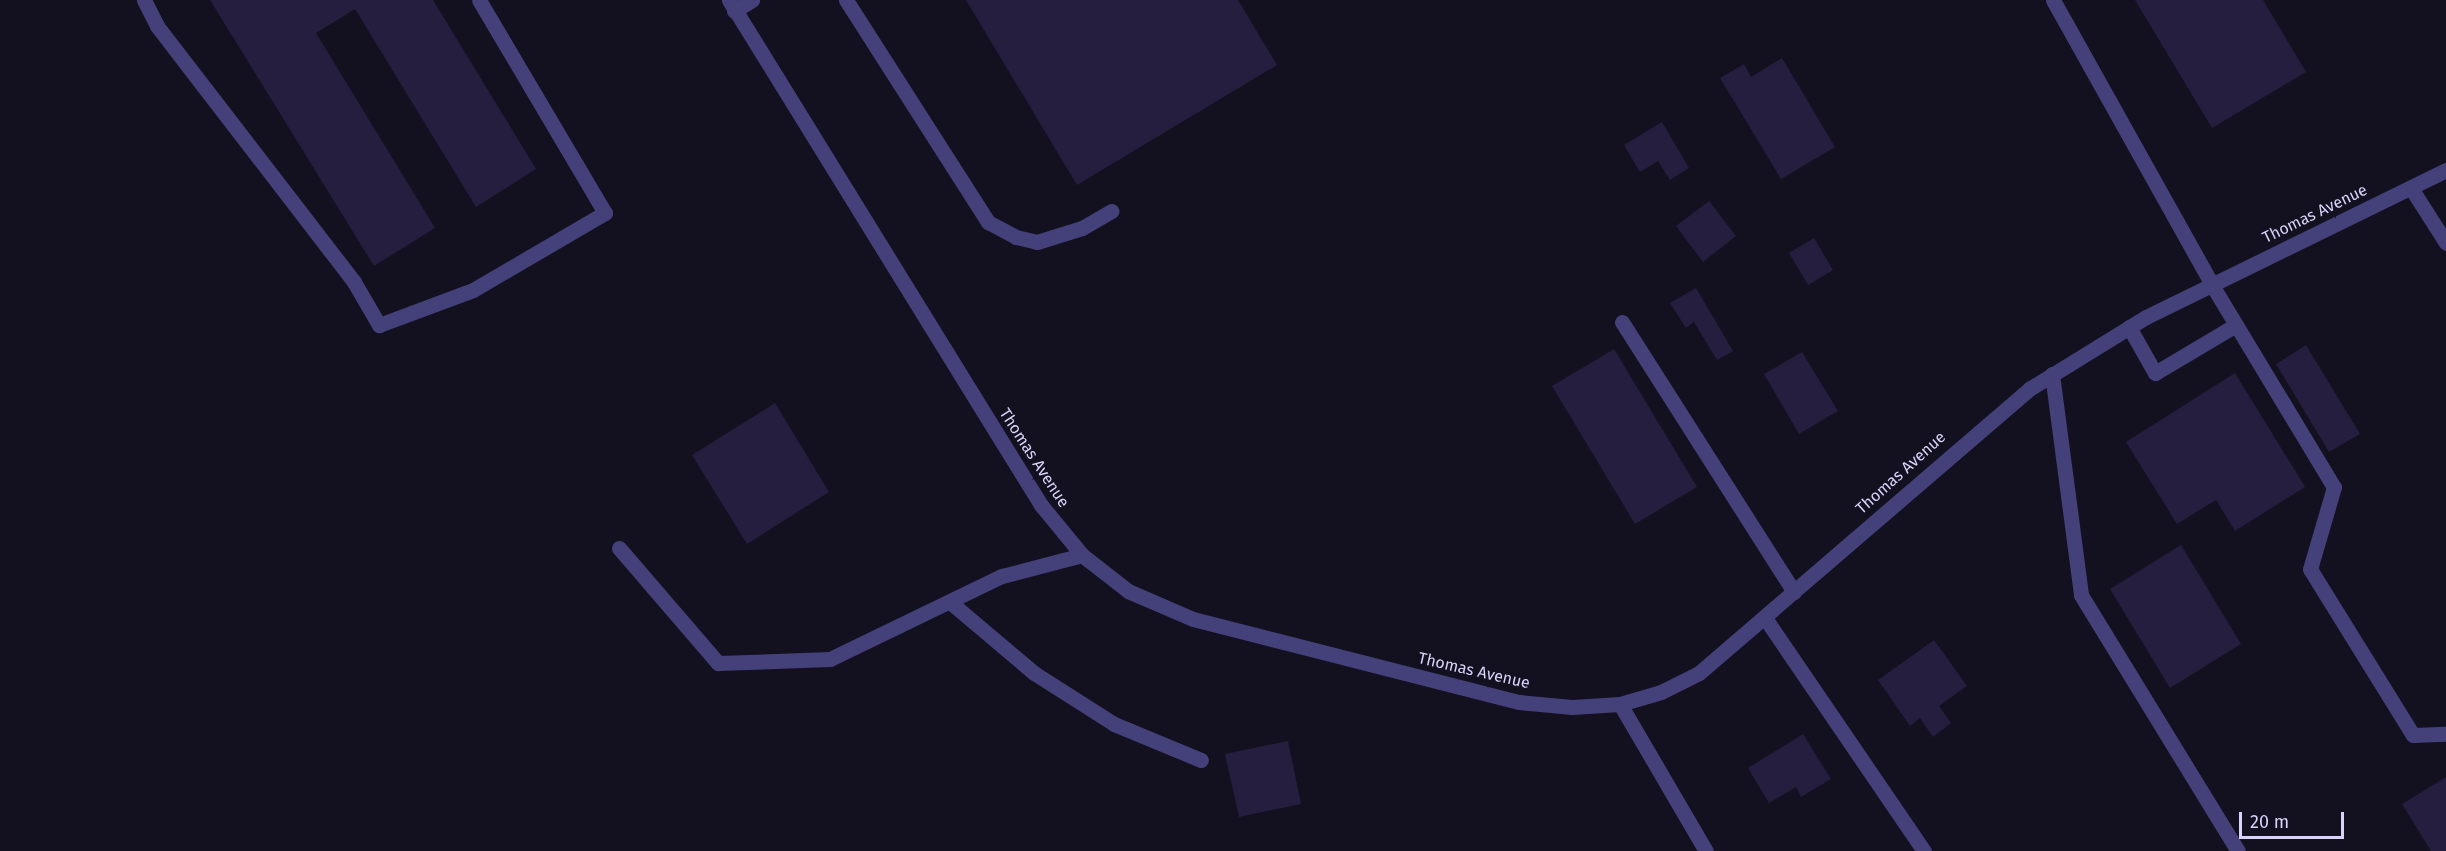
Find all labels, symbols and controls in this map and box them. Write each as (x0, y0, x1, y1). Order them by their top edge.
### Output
street label: Thomas Avenue (2260, 180, 2370, 248)
street label: Thomas Avenue (995, 405, 1073, 511)
street label: Thomas Avenue (1852, 428, 1950, 518)
street label: Thomas Avenue (1416, 649, 1532, 693)
scale bar (2242, 800, 2347, 838)
text: 20 m (2250, 811, 2289, 833)

